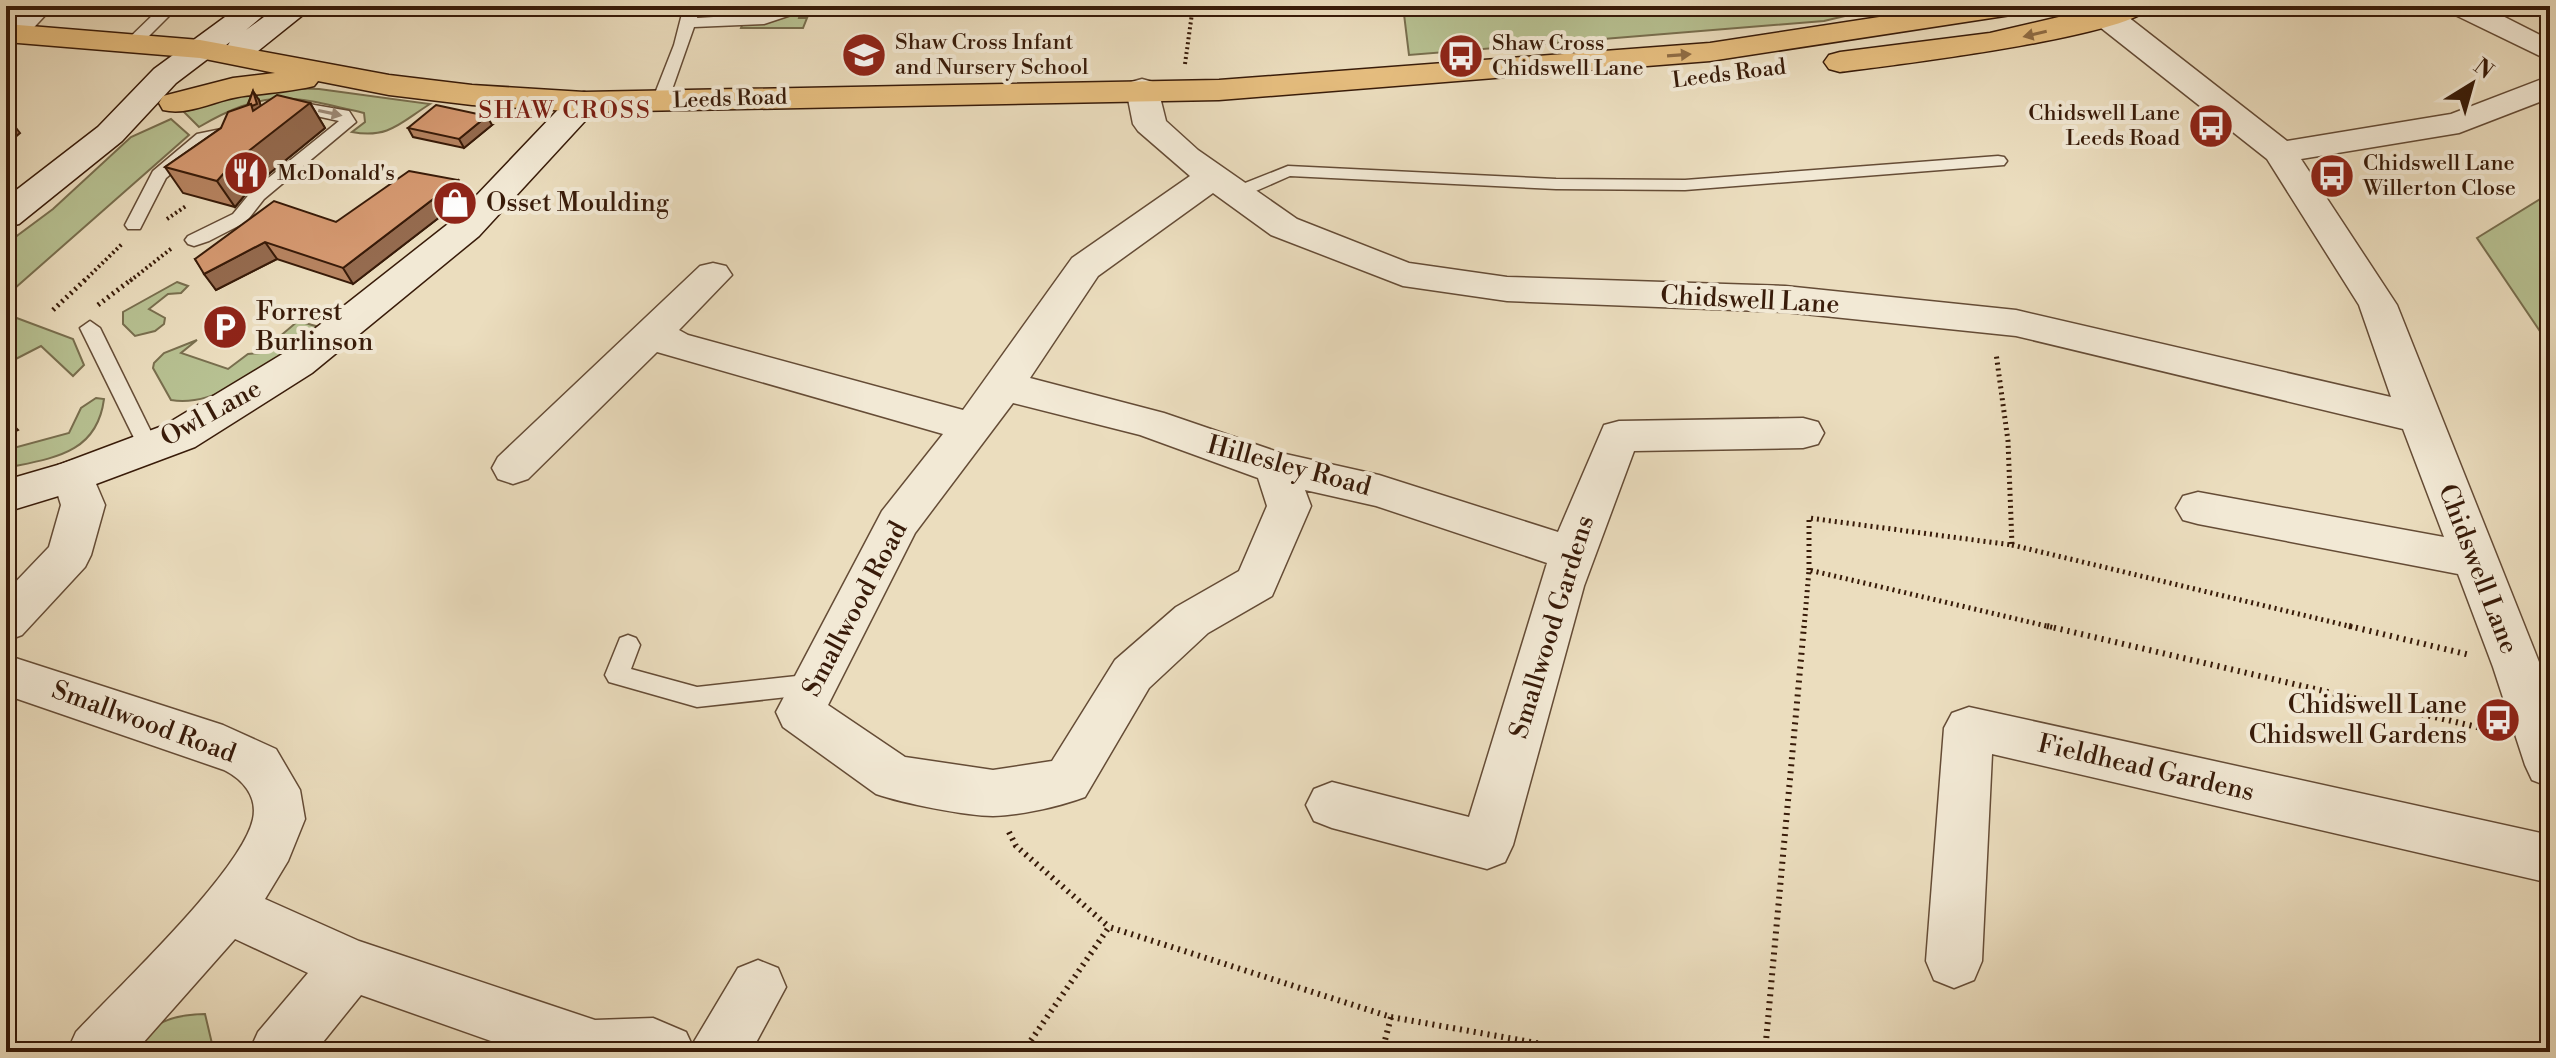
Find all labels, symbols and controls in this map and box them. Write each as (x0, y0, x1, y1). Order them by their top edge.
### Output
one-way arrow (2022, 28, 2047, 40)
place label: Shaw Cross Infant and Nursery School (895, 29, 1089, 81)
place label: Shaw Cross Chidswell Lane (1492, 30, 1644, 82)
school or university icon: Shaw Cross Infant and Nursery School (840, 31, 888, 79)
bus stop icon: Shaw Cross Chidswell Lane (1437, 32, 1485, 80)
north arrow (2432, 44, 2512, 124)
one-way arrow (1667, 48, 1692, 61)
text: N (2468, 53, 2499, 86)
street label: Leeds Road (1671, 54, 1788, 94)
street label: Leeds Road (672, 83, 788, 114)
district label: SHAW CROSS (478, 96, 652, 126)
place label: Chidswell Lane Leeds Road (2028, 100, 2181, 152)
bus stop icon: Chidswell Lane Leeds Road (2187, 102, 2235, 150)
one-way arrow (318, 107, 343, 120)
restaurant icon: McDonald's (222, 149, 270, 197)
place label: Chidswell Lane Willerton Close (2362, 150, 2516, 202)
bus stop icon: Chidswell Lane Willerton Close (2308, 152, 2356, 200)
place label: McDonald's (277, 160, 395, 187)
shop icon: Osset Moulding (431, 179, 479, 227)
place label: Osset Moulding (486, 187, 670, 219)
street label: Chidswell Lane (1660, 279, 1840, 321)
place label: Forrest Burlinson (255, 296, 373, 358)
parking icon: Forrest Burlinson (201, 303, 249, 351)
street label: Owl Lane (155, 372, 267, 454)
street label: Hillesley Road (1204, 429, 1375, 503)
street label: Chidswell Lane (2431, 480, 2525, 658)
street label: Smallwood Gardens (1503, 512, 1601, 742)
street label: Smallwood Road (795, 516, 915, 702)
street label: Smallwood Road (48, 674, 241, 770)
place label: Chidswell Lane Chidswell Gardens (2249, 689, 2467, 751)
bus stop icon: Chidswell Lane Chidswell Gardens (2474, 696, 2522, 744)
street label: Fieldhead Gardens (2035, 728, 2257, 808)

